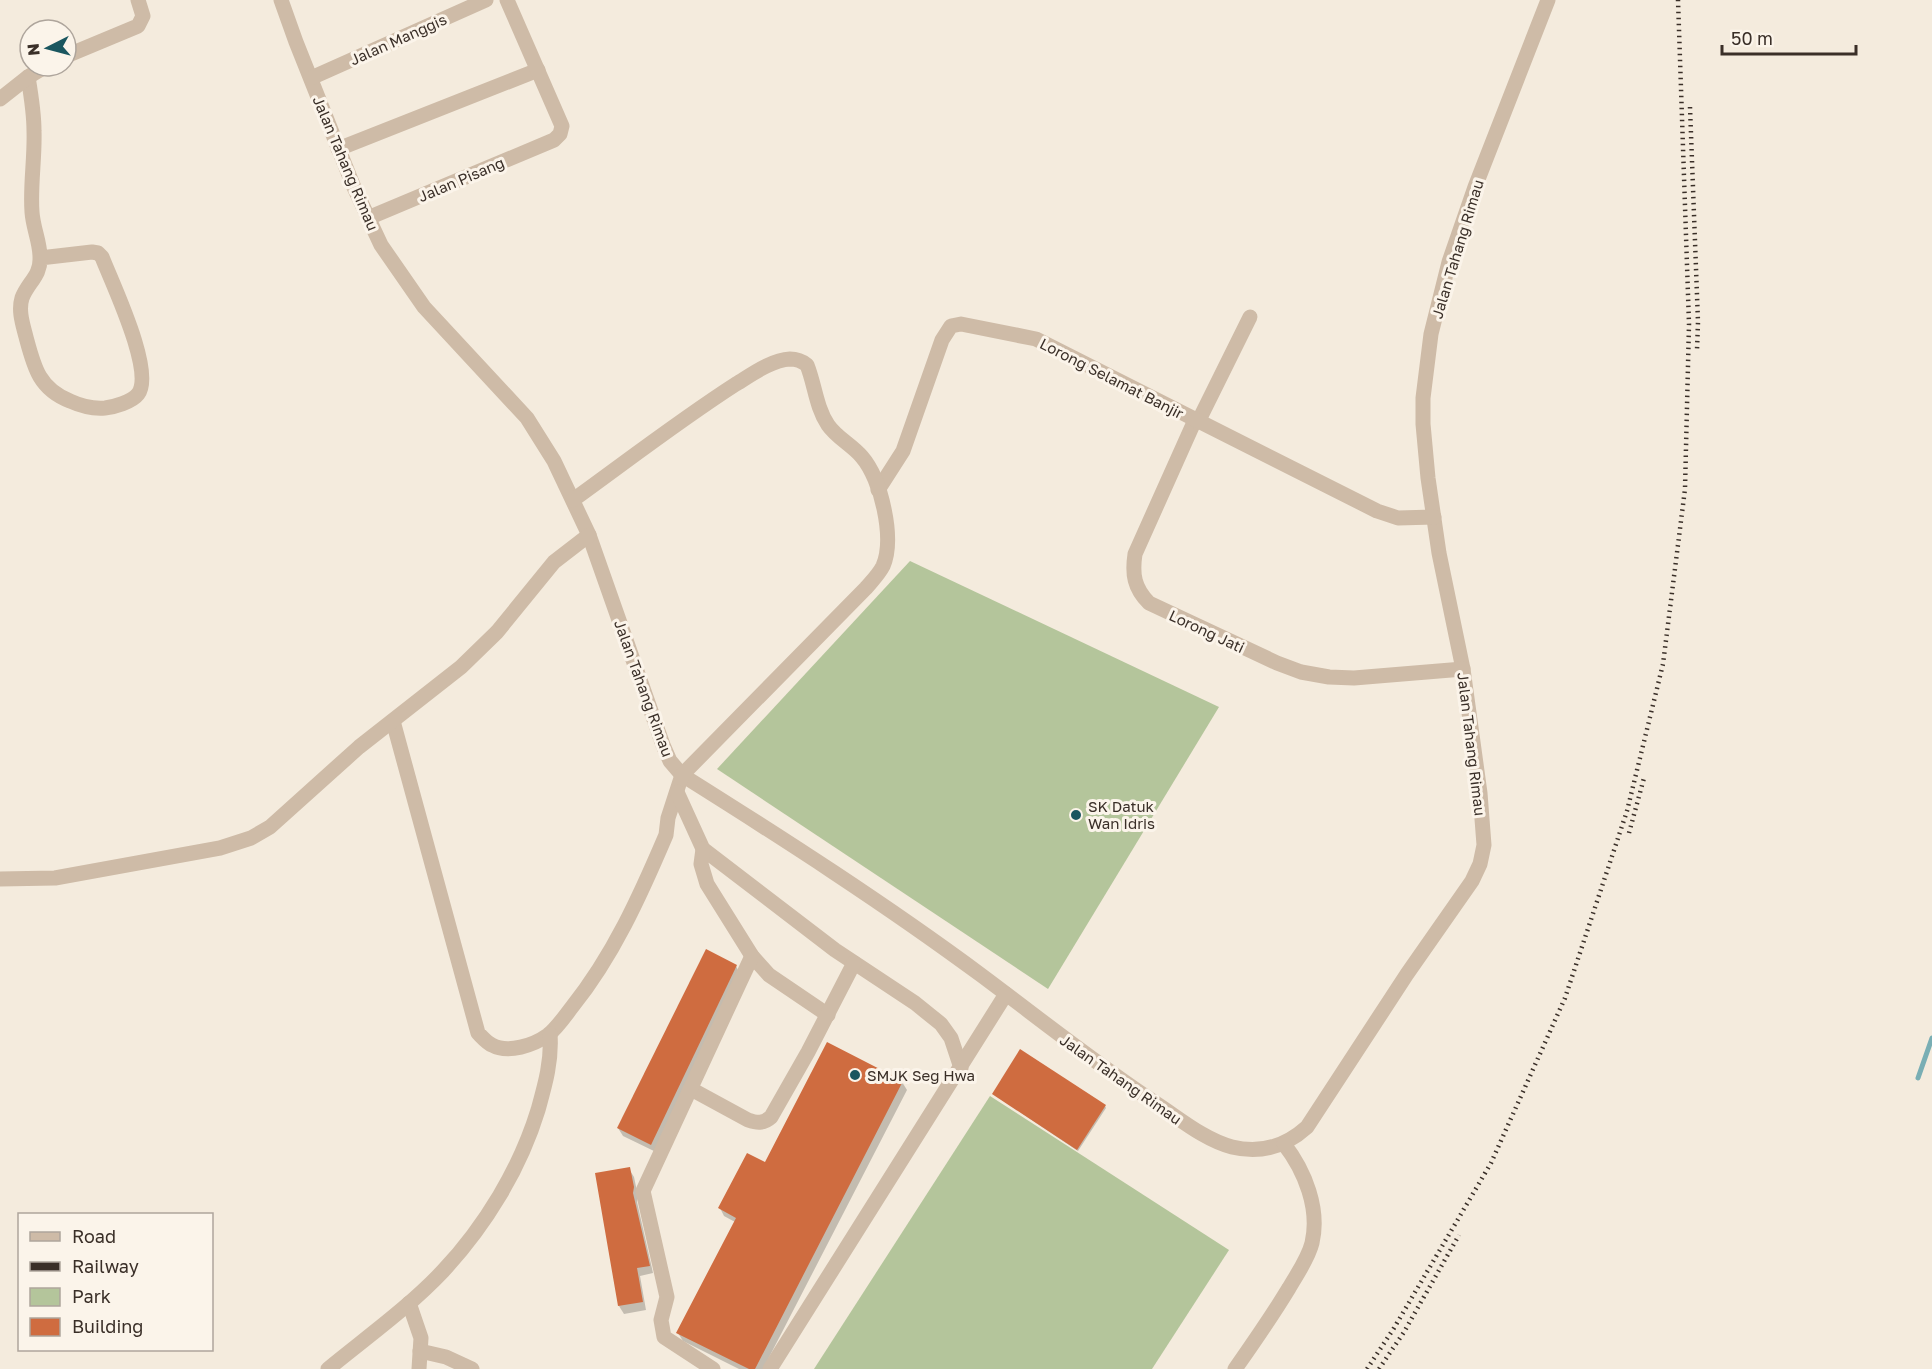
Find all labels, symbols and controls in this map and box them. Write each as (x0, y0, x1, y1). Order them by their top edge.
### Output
street label: Jalan Manggis (347, 10, 449, 68)
north arrow (18, 18, 78, 78)
scale bar (1722, 18, 1856, 56)
text: 50 m (1731, 27, 1773, 49)
text: N (23, 42, 44, 57)
street label: Jalan Tahang Rimau (310, 93, 382, 233)
street label: Jalan Pisang (415, 153, 507, 205)
street label: Jalan Tahang Rimau (1427, 177, 1487, 321)
street label: Lorong Selamat Banjir (1037, 334, 1187, 422)
street label: Lorong Jati (1166, 606, 1248, 656)
street label: Jalan Tahang Rimau (611, 617, 677, 759)
street label: Jalan Tahang Rimau (1454, 671, 1490, 817)
place label: SK Datuk Wan Idris (1088, 797, 1155, 832)
marker: SK Datuk Wan Idris (1069, 808, 1083, 822)
street label: Jalan Tahang Rimau (1057, 1030, 1185, 1128)
place label: SMJK Seg Hwa (867, 1066, 975, 1084)
marker: SMJK Seg Hwa (848, 1068, 862, 1082)
legend (18, 1213, 213, 1351)
text: Road (72, 1225, 116, 1247)
text: Railway (72, 1255, 139, 1277)
text: Park (72, 1285, 111, 1307)
text: Building (72, 1315, 143, 1337)

